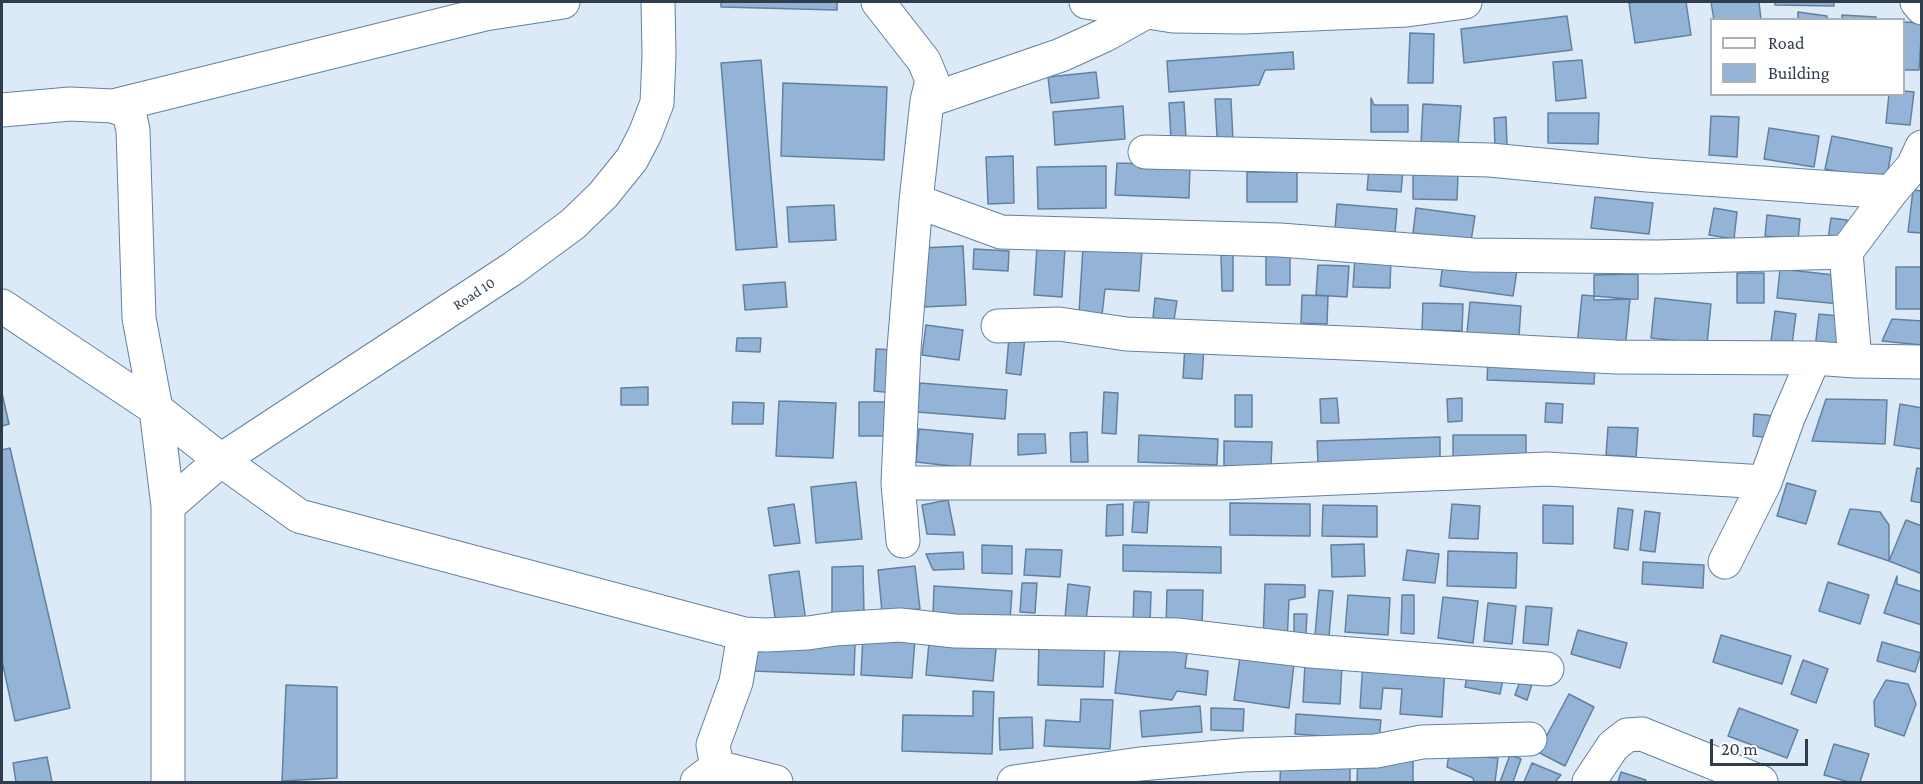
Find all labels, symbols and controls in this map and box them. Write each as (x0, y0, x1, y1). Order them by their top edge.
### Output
legend (1710, 18, 1905, 96)
text: Road (1768, 33, 1805, 53)
text: Building (1768, 63, 1829, 83)
street label: Road 10 (450, 274, 498, 314)
scale bar (1713, 727, 1810, 765)
text: 20 m (1721, 739, 1758, 759)

